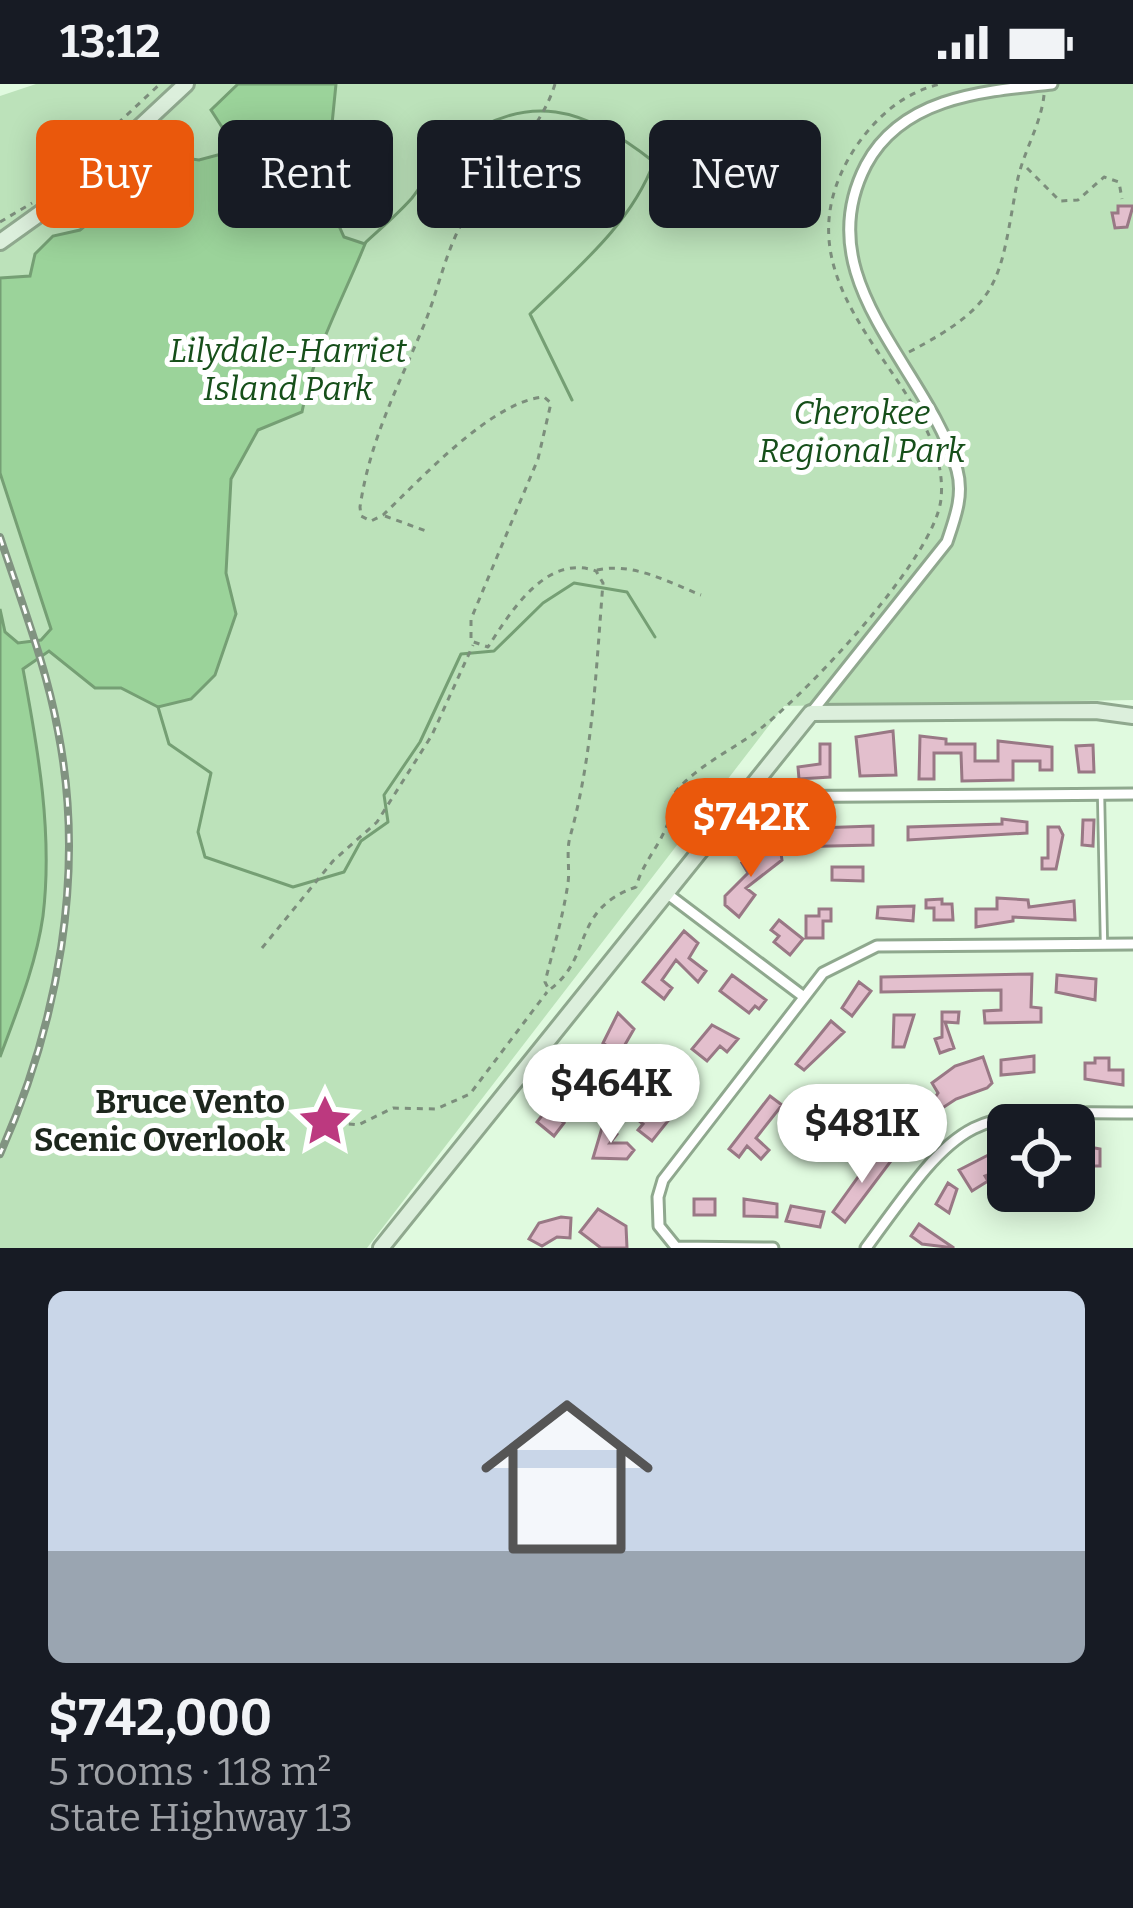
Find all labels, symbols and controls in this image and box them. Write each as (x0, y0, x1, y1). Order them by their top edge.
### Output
text: 13:12 (60, 15, 161, 69)
chip: Buy (36, 120, 194, 228)
chip: Rent (218, 120, 393, 228)
chip: Filters (417, 120, 625, 228)
chip: New (649, 120, 821, 228)
park label: Lilydale-Harriet Island Park (169, 331, 407, 409)
park label: Cherokee Regional Park (758, 393, 967, 471)
pin: $742K (667, 778, 835, 880)
text: $742K (692, 794, 810, 840)
pin: $464K (527, 1044, 695, 1146)
text: $464K (550, 1060, 672, 1106)
place label: Bruce Vento Scenic Overlook (34, 1082, 285, 1160)
pin: $481K (778, 1084, 946, 1186)
place icon: Bruce Vento Scenic Overlook (296, 1092, 354, 1150)
text: $481K (804, 1100, 920, 1146)
map controls (987, 1104, 1095, 1212)
button: locate (987, 1104, 1095, 1212)
icon: home (459, 1369, 675, 1585)
text: $742,000 (48, 1687, 272, 1749)
text: 5 rooms · 118 m² (48, 1749, 331, 1795)
text: State Highway 13 (48, 1795, 353, 1841)

